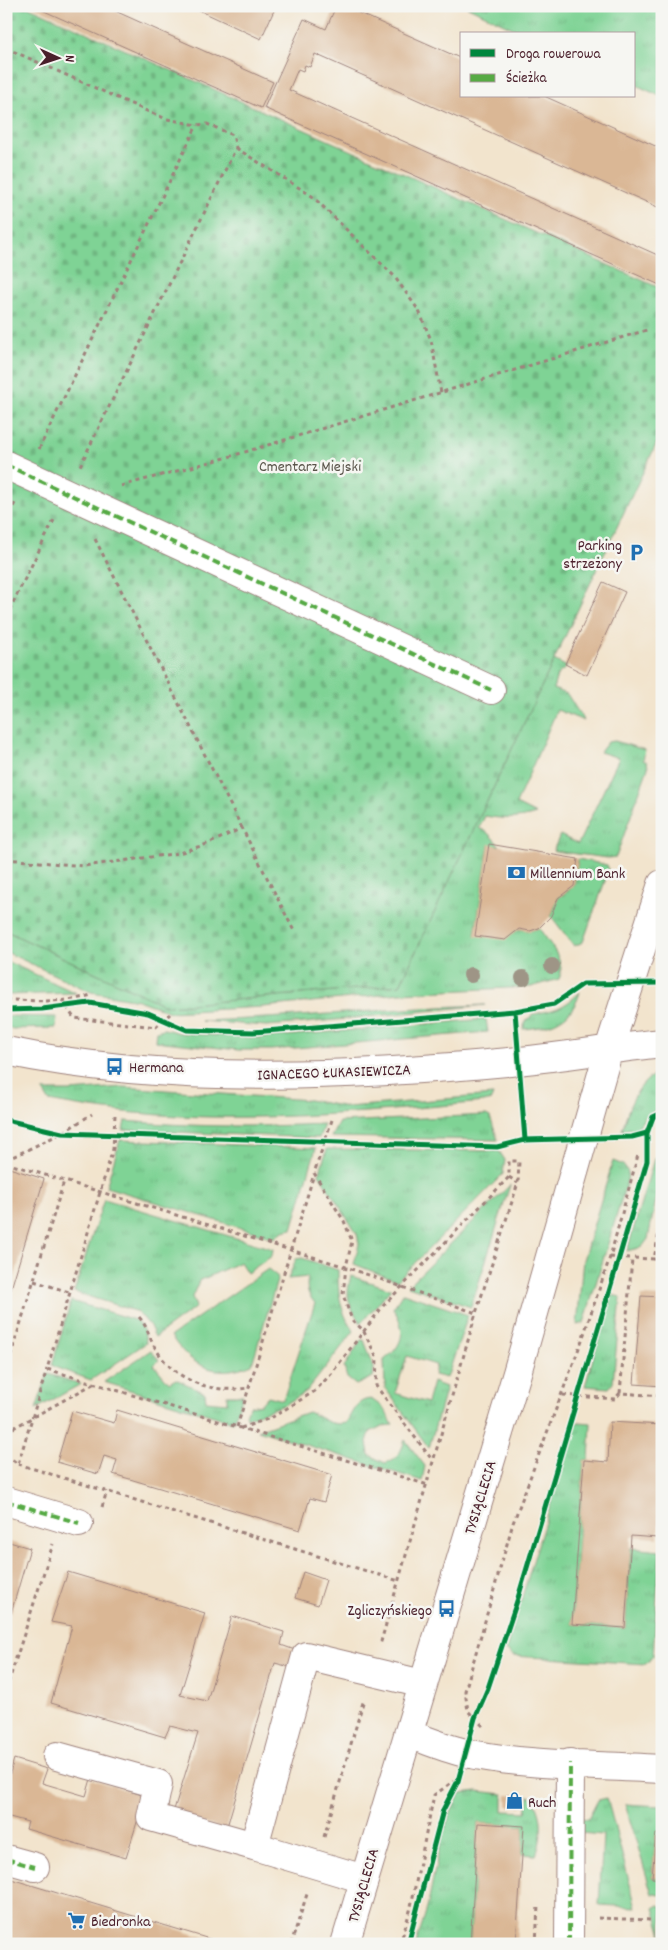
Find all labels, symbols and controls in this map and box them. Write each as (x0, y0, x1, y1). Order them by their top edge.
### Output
north arrow (32, 32, 82, 82)
legend (460, 32, 636, 98)
text: Droga rowerowa (506, 44, 601, 66)
text: N (59, 55, 79, 63)
text: Ścieżka (506, 68, 547, 90)
park label: Cmentarz Miejski (259, 456, 361, 479)
place label: Parking strzeżony (563, 535, 623, 576)
parking icon: Parking strzeżony (626, 543, 646, 563)
bank icon: Millennium Bank (506, 862, 526, 882)
place label: Millennium Bank (530, 863, 625, 886)
bus stop icon: Hermana (105, 1056, 125, 1076)
place label: Hermana (129, 1057, 184, 1080)
street label: IGNACEGO ŁUKASIEWICZA (257, 1059, 411, 1088)
street label: TYSIĄCLECIA (459, 1458, 504, 1538)
bus stop icon: Zgliczyńskiego (436, 1599, 456, 1619)
place label: Zgliczyńskiego (347, 1600, 432, 1623)
shop icon: Ruch (504, 1791, 524, 1811)
place label: Ruch (528, 1792, 556, 1815)
street label: TYSIĄCLECIA (343, 1846, 386, 1926)
supermarket icon: Biedronka (67, 1910, 87, 1930)
place label: Biedronka (91, 1911, 151, 1934)

